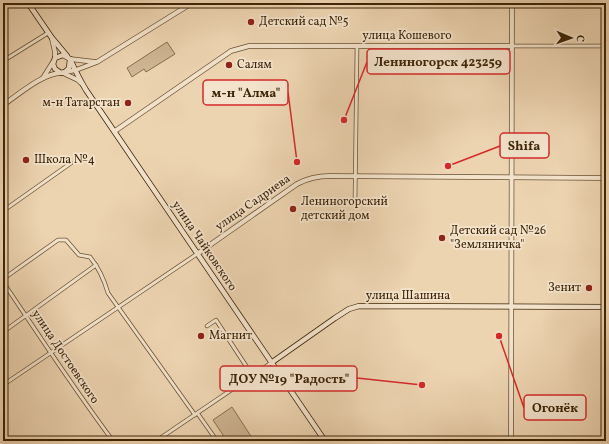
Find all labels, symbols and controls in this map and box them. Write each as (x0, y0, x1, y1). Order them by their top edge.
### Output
place label: Детский сад №5 (259, 14, 349, 30)
marker: Детский сад №5 (246, 17, 256, 27)
north arrow (551, 18, 591, 58)
street label: улица Кошевого (362, 28, 452, 44)
text: С (572, 34, 587, 42)
callout: Лениногорск 423259 (367, 49, 510, 74)
text: Лениногорск 423259 (374, 54, 502, 72)
place label: Салям (237, 57, 272, 73)
marker: Салям (224, 60, 234, 70)
callout: м-н "Алма" (203, 80, 288, 105)
text: м-н "Алма" (212, 85, 281, 103)
place label: м-н Татарстан (42, 95, 120, 111)
marker: м-н Татарстан (123, 98, 133, 108)
callout: Shifa (500, 133, 549, 158)
text: Shifa (508, 138, 540, 156)
place label: Школа №4 (34, 152, 95, 168)
marker: Школа №4 (21, 155, 31, 165)
street label: улица Садриева (212, 171, 294, 235)
place label: Лениногорский детский дом (301, 194, 388, 224)
street label: улица Чайковского (168, 198, 240, 294)
marker: Лениногорский детский дом (288, 204, 298, 214)
place label: Детский сад №26 "Земляничка" (450, 223, 546, 253)
marker: Детский сад №26 "Земляничка" (437, 233, 447, 243)
place label: Зенит (548, 280, 581, 296)
marker: Зенит (584, 283, 594, 293)
street label: улица Шашина (366, 288, 450, 304)
street label: улица Достоевского (28, 307, 102, 407)
place label: Магнит (209, 328, 252, 344)
marker: Магнит (196, 331, 206, 341)
callout: ДОУ №19 "Радость" (220, 366, 357, 391)
text: ДОУ №19 "Радость" (229, 371, 349, 389)
callout: Огонёк (524, 395, 586, 420)
text: Огонёк (532, 400, 578, 418)

